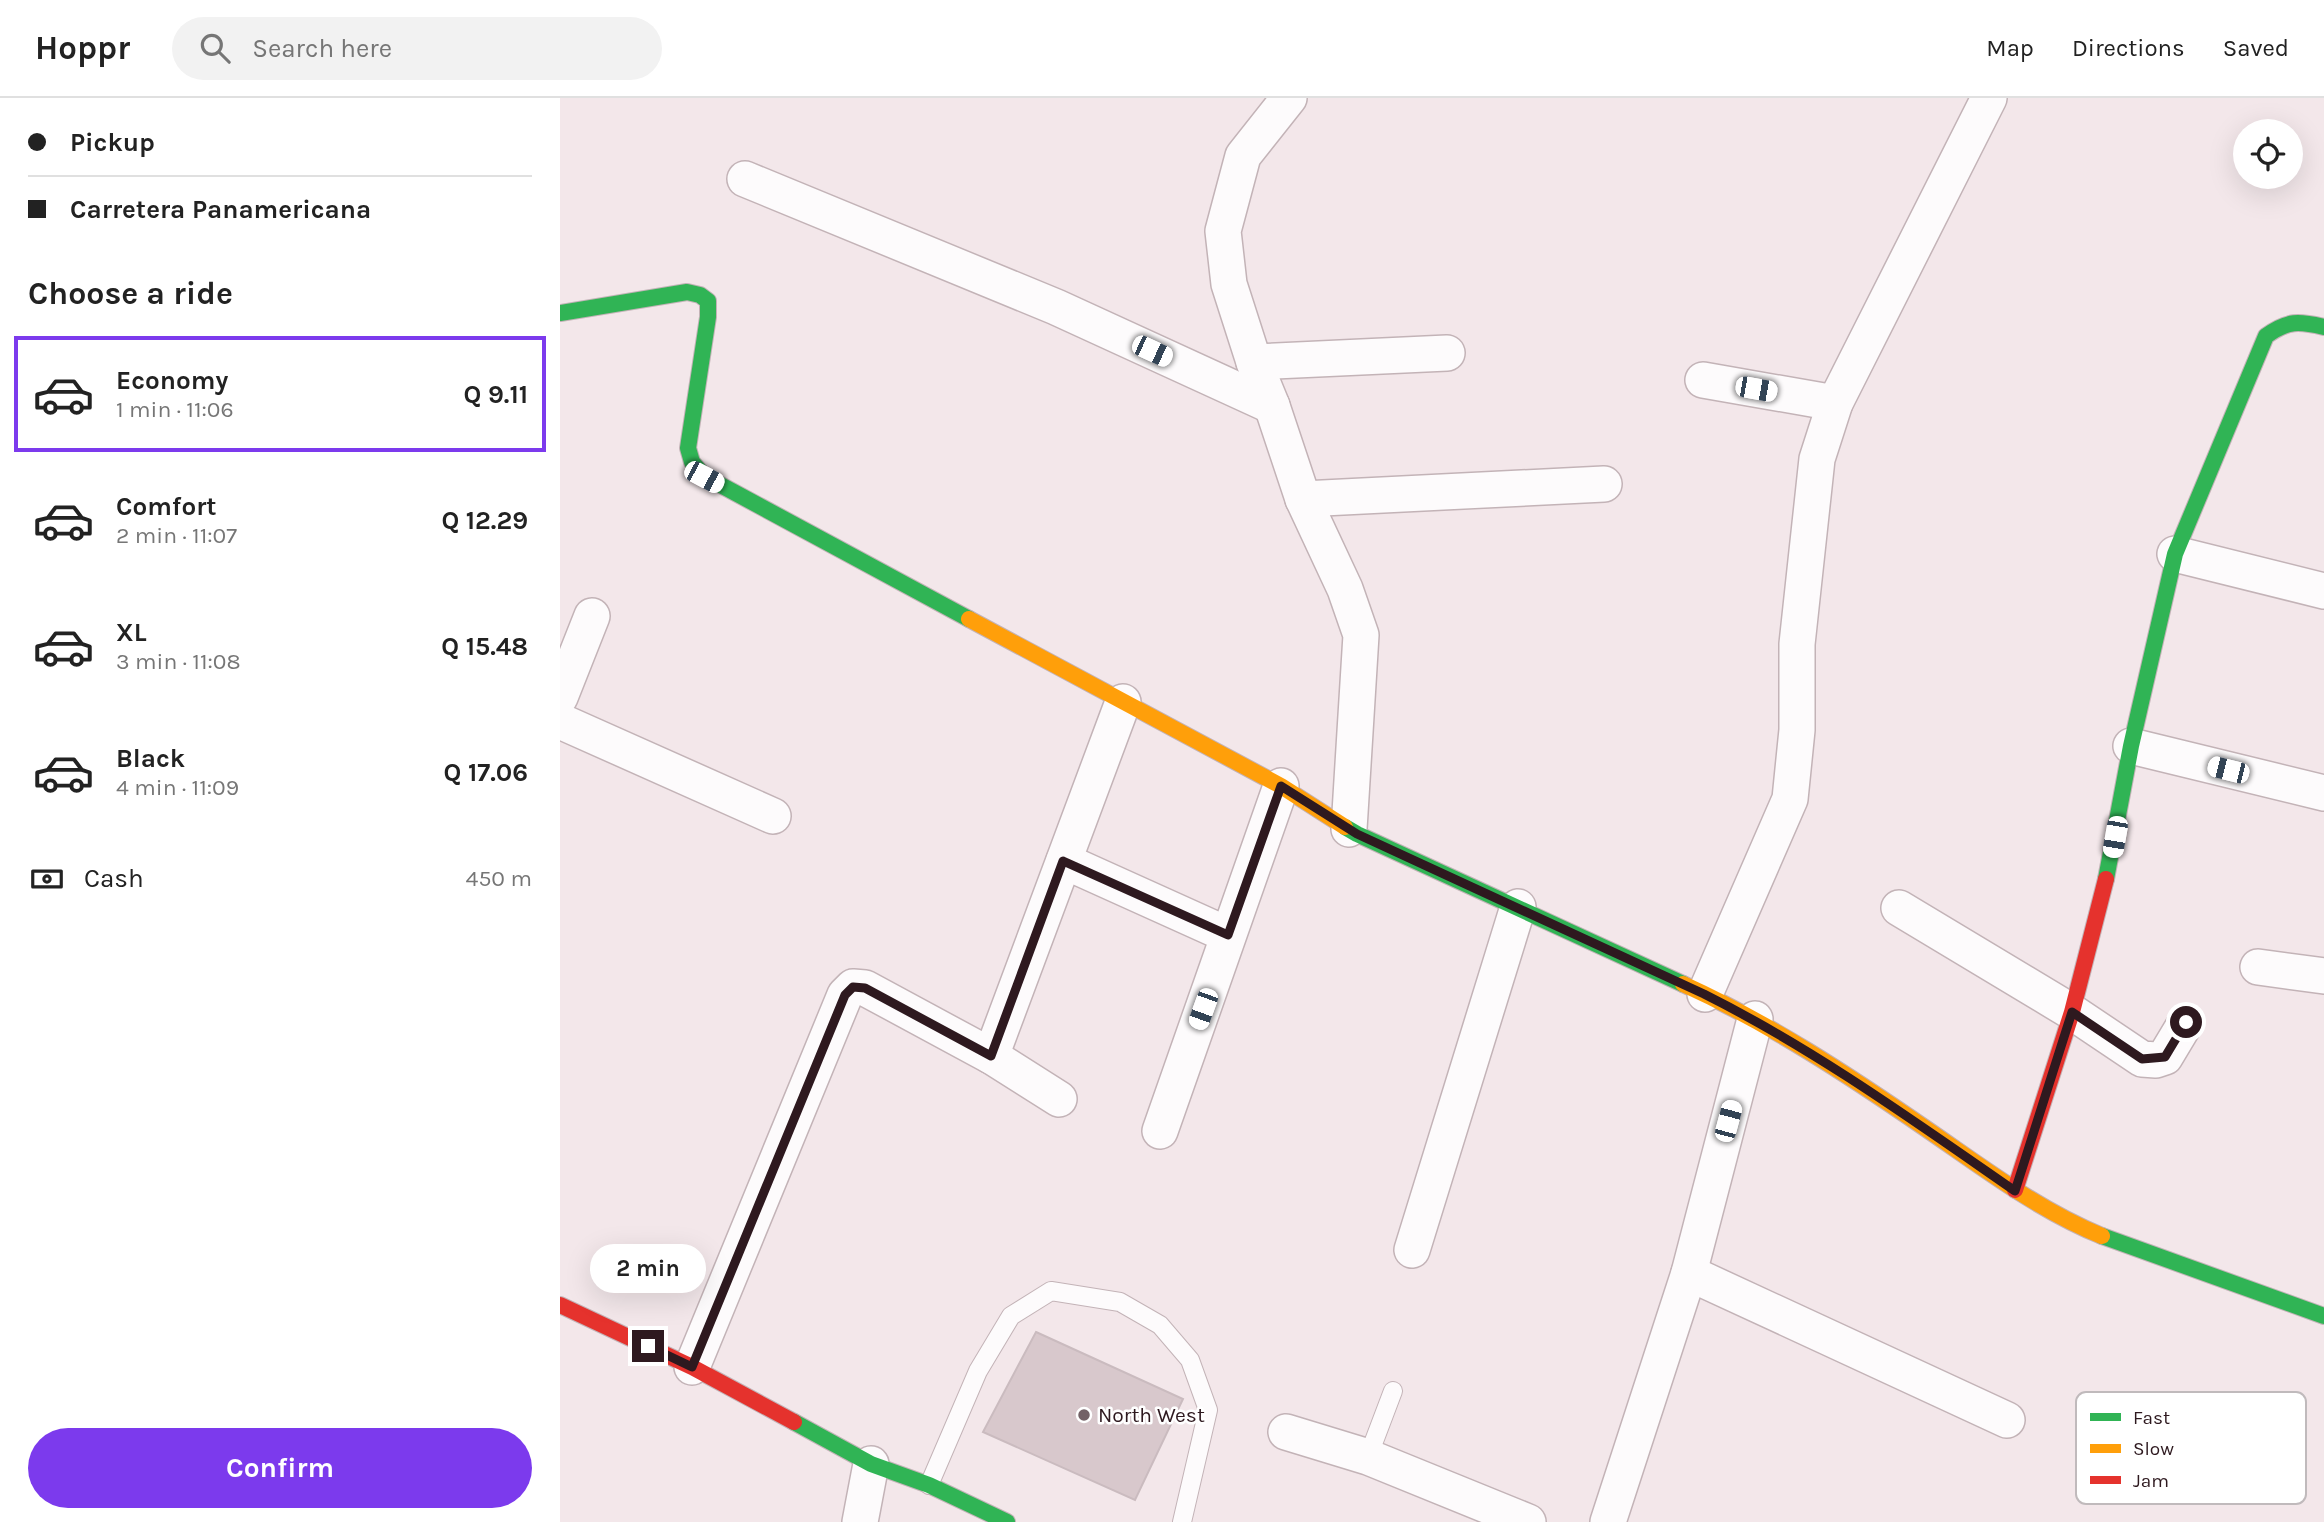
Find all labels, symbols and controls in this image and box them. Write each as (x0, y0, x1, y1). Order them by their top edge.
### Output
search box (172, 17, 662, 80)
text: Hoppr (35, 29, 130, 67)
icon: search (196, 29, 234, 67)
text: Search here (252, 33, 392, 64)
text: Map (1986, 34, 2034, 62)
text: Directions (2072, 34, 2185, 62)
text: Saved (2223, 34, 2289, 62)
map controls (2233, 119, 2303, 189)
button: locate (2233, 119, 2303, 189)
text: Pickup (70, 127, 155, 158)
text: Carretera Panamericana (70, 194, 371, 225)
text: Choose a ride (28, 275, 233, 312)
car (1129, 333, 1176, 369)
icon: car (32, 363, 95, 426)
text: Economy (116, 365, 228, 396)
car (1734, 375, 1779, 403)
text: Q 9.11 (464, 379, 528, 410)
text: 1 min · 11:06 (116, 396, 234, 423)
car (681, 458, 728, 496)
icon: car (32, 489, 95, 552)
text: Comfort (116, 491, 217, 522)
text: Q 12.29 (441, 505, 528, 536)
text: 2 min · 11:07 (116, 522, 237, 549)
icon: car (32, 615, 95, 678)
text: XL (116, 617, 147, 648)
text: Q 15.48 (441, 631, 528, 662)
text: 3 min · 11:08 (116, 648, 241, 675)
icon: car (32, 741, 95, 804)
text: Black (116, 743, 185, 774)
car (2206, 755, 2251, 785)
text: Q 17.06 (444, 757, 528, 788)
text: 4 min · 11:09 (116, 774, 239, 801)
car (2102, 814, 2129, 860)
icon: cash (28, 860, 66, 898)
text: Cash (84, 863, 144, 894)
text: 450 m (466, 865, 532, 892)
car (1186, 986, 1221, 1032)
route start (2170, 1006, 2202, 1038)
car (1713, 1098, 1744, 1144)
callout: 2 min (590, 1244, 706, 1294)
text: 2 min (616, 1255, 680, 1282)
route end (632, 1330, 664, 1362)
legend (2076, 1392, 2306, 1504)
place label: North West (1098, 1403, 1205, 1427)
marker: North West (1076, 1407, 1092, 1423)
text: Fast (2133, 1407, 2170, 1429)
button: Confirm (28, 1428, 532, 1508)
text: Slow (2133, 1438, 2174, 1460)
text: Jam (2133, 1470, 2169, 1492)

